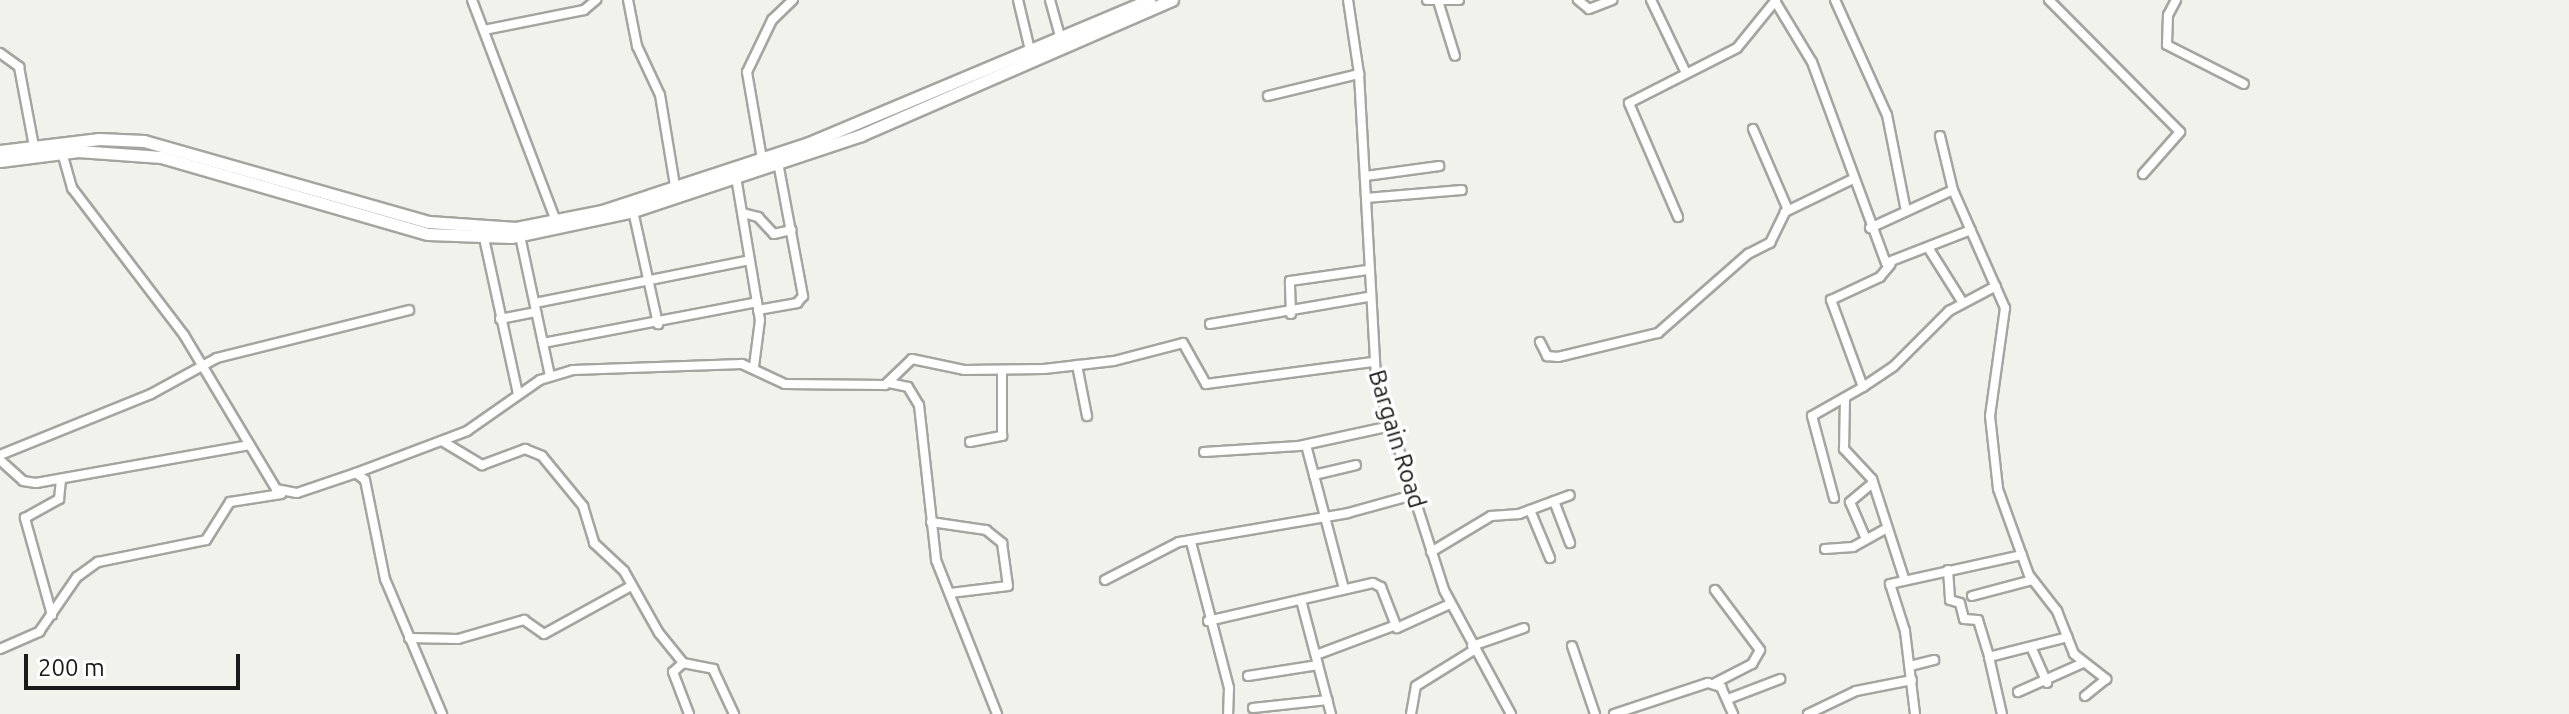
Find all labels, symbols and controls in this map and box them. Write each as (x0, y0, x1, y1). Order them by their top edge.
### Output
street label: Bargain Road (1362, 366, 1432, 512)
scale bar (28, 638, 244, 688)
text: 200 m (38, 654, 105, 681)

